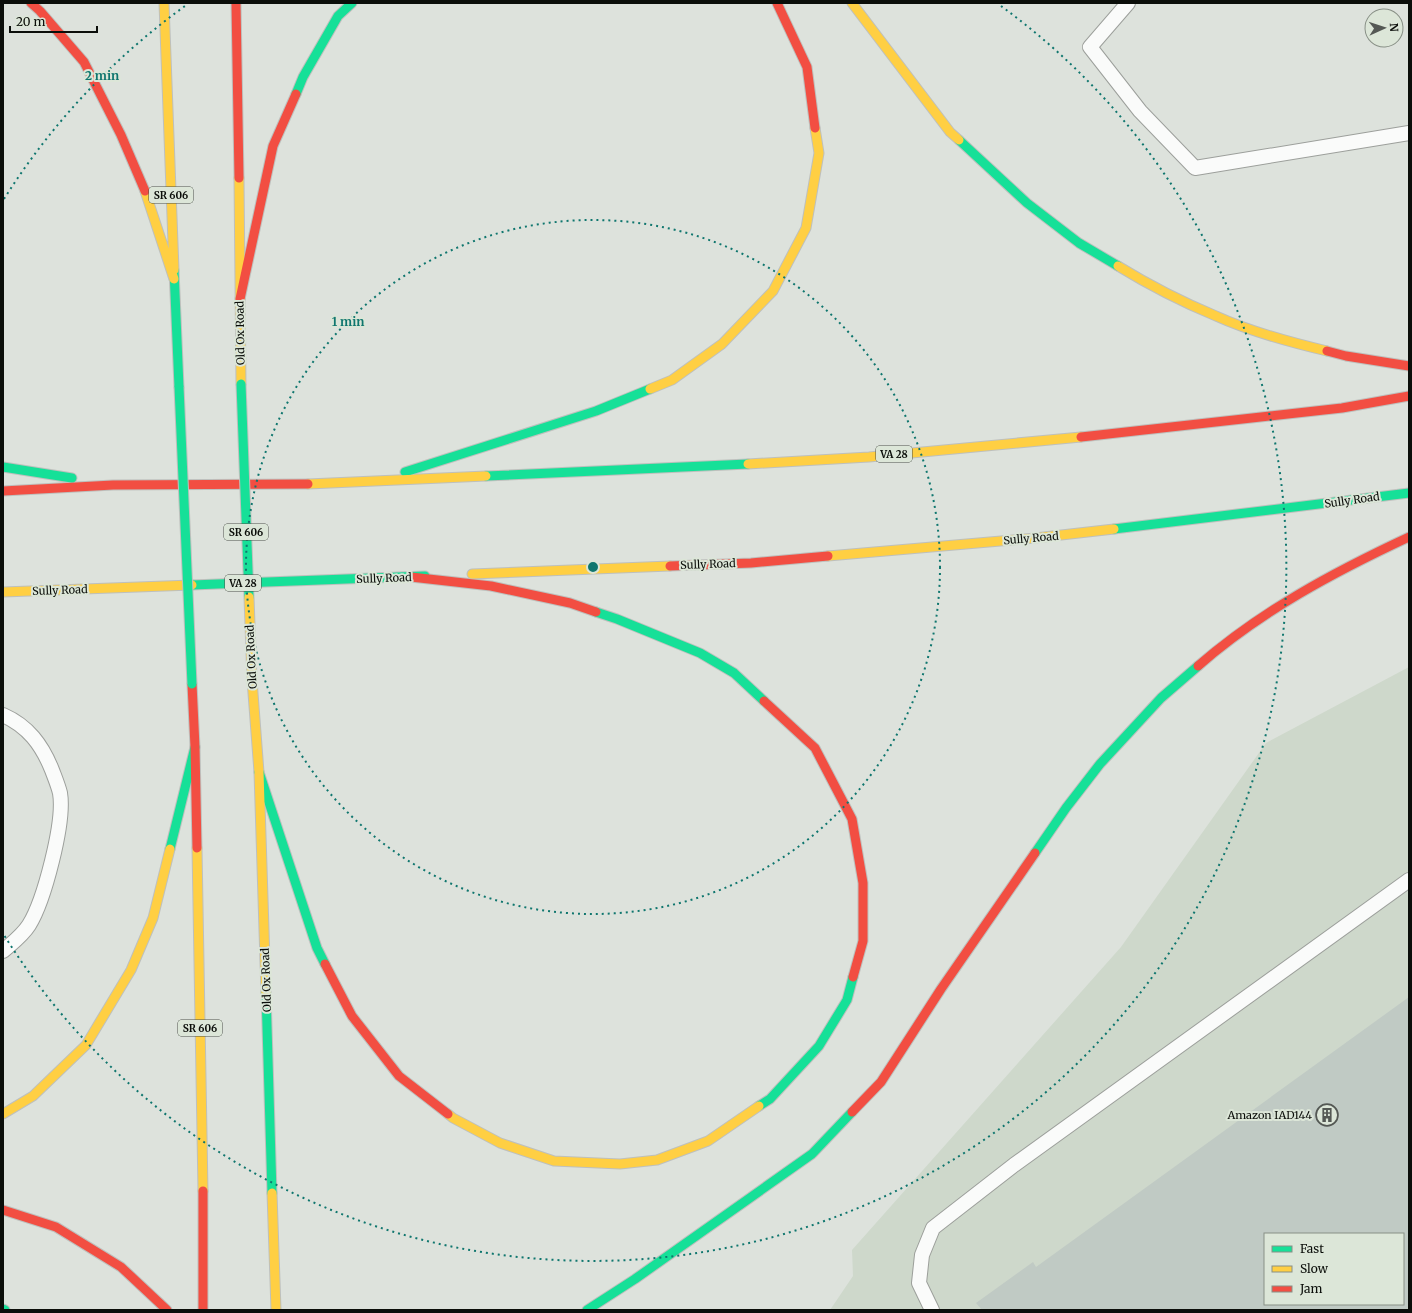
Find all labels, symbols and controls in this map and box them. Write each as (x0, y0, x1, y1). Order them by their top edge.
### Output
scale bar (10, 8, 97, 34)
north arrow (1364, 8, 1404, 48)
text: 20 m (16, 14, 45, 29)
text: N (1387, 23, 1401, 32)
text: 2 min (85, 68, 119, 83)
road number: SR 606 (149, 187, 193, 203)
street label: Old Ox Road (232, 300, 248, 365)
text: 1 min (332, 314, 364, 329)
road number: VA 28 (876, 446, 912, 462)
street label: Sully Road (1323, 489, 1381, 511)
road number: SR 606 (224, 524, 268, 540)
street label: Sully Road (1003, 529, 1060, 547)
street label: Sully Road (680, 556, 736, 572)
centre of rings (586, 560, 600, 574)
street label: Sully Road (356, 570, 412, 586)
road number: VA 28 (225, 575, 261, 591)
street label: Sully Road (32, 582, 88, 598)
street label: Old Ox Road (242, 624, 260, 689)
street label: Old Ox Road (258, 947, 274, 1012)
road number: SR 606 (178, 1020, 222, 1036)
building icon: Amazon IAD144 (1314, 1102, 1340, 1128)
place label: Amazon IAD144 (1226, 1108, 1312, 1122)
legend (1264, 1233, 1404, 1305)
text: Fast (1300, 1241, 1324, 1256)
text: Slow (1300, 1261, 1329, 1276)
text: Jam (1299, 1281, 1323, 1296)

